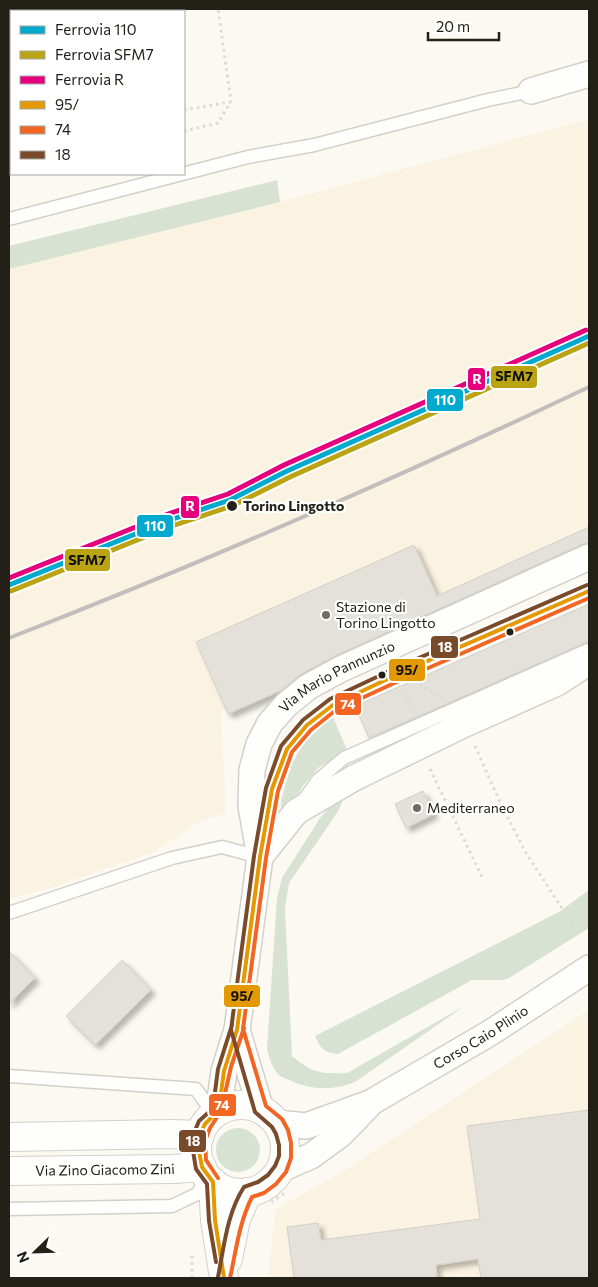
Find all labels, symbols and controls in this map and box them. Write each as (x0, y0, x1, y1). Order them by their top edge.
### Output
legend (10, 10, 185, 175)
scale bar (428, 10, 499, 42)
text: 20 m (436, 17, 470, 35)
text: Ferrovia 110 (55, 20, 137, 38)
text: Ferrovia SFM7 (55, 45, 154, 63)
text: Ferrovia R (55, 70, 124, 88)
text: 95/ (55, 95, 79, 113)
text: 74 (55, 120, 71, 138)
text: 18 (55, 145, 71, 163)
line badge: SFM7 (490, 365, 538, 389)
line badge: R (467, 367, 486, 391)
text: SFM7 (495, 367, 533, 384)
text: R (472, 370, 482, 387)
line badge: 110 (426, 388, 464, 412)
text: 110 (434, 391, 456, 408)
line badge: R (180, 495, 200, 519)
text: R (185, 497, 195, 514)
place label: Torino Lingotto (243, 497, 344, 514)
marker: Torino Lingotto (225, 499, 239, 513)
line badge: 110 (136, 514, 174, 538)
text: 110 (144, 517, 166, 534)
line badge: SFM7 (64, 548, 111, 572)
text: SFM7 (68, 551, 106, 568)
place label: Stazione di Torino Lingotto (336, 598, 436, 631)
marker: Stazione di Torino Lingotto (320, 609, 332, 621)
unlabelled marker (505, 627, 515, 637)
line badge: 18 (430, 635, 459, 659)
street label: Via Mario Pannunzio (275, 637, 397, 715)
text: 18 (438, 638, 453, 655)
line badge: 95/ (388, 658, 426, 682)
text: 95/ (396, 661, 419, 678)
unlabelled marker (377, 670, 387, 680)
line badge: 74 (334, 692, 362, 716)
text: 74 (340, 695, 356, 712)
place label: Mediterraneo (427, 799, 515, 816)
marker: Mediterraneo (411, 802, 423, 814)
line badge: 95/ (223, 984, 261, 1008)
text: 95/ (231, 987, 254, 1004)
street label: Corso Caio Plinio (430, 1001, 531, 1072)
line badge: 74 (208, 1093, 237, 1117)
text: 74 (214, 1096, 230, 1113)
line badge: 18 (178, 1129, 207, 1153)
text: 18 (186, 1132, 201, 1149)
street label: Via Zino Giacomo Zini (35, 1160, 175, 1179)
north arrow (10, 1227, 60, 1277)
text: N (13, 1249, 32, 1265)

